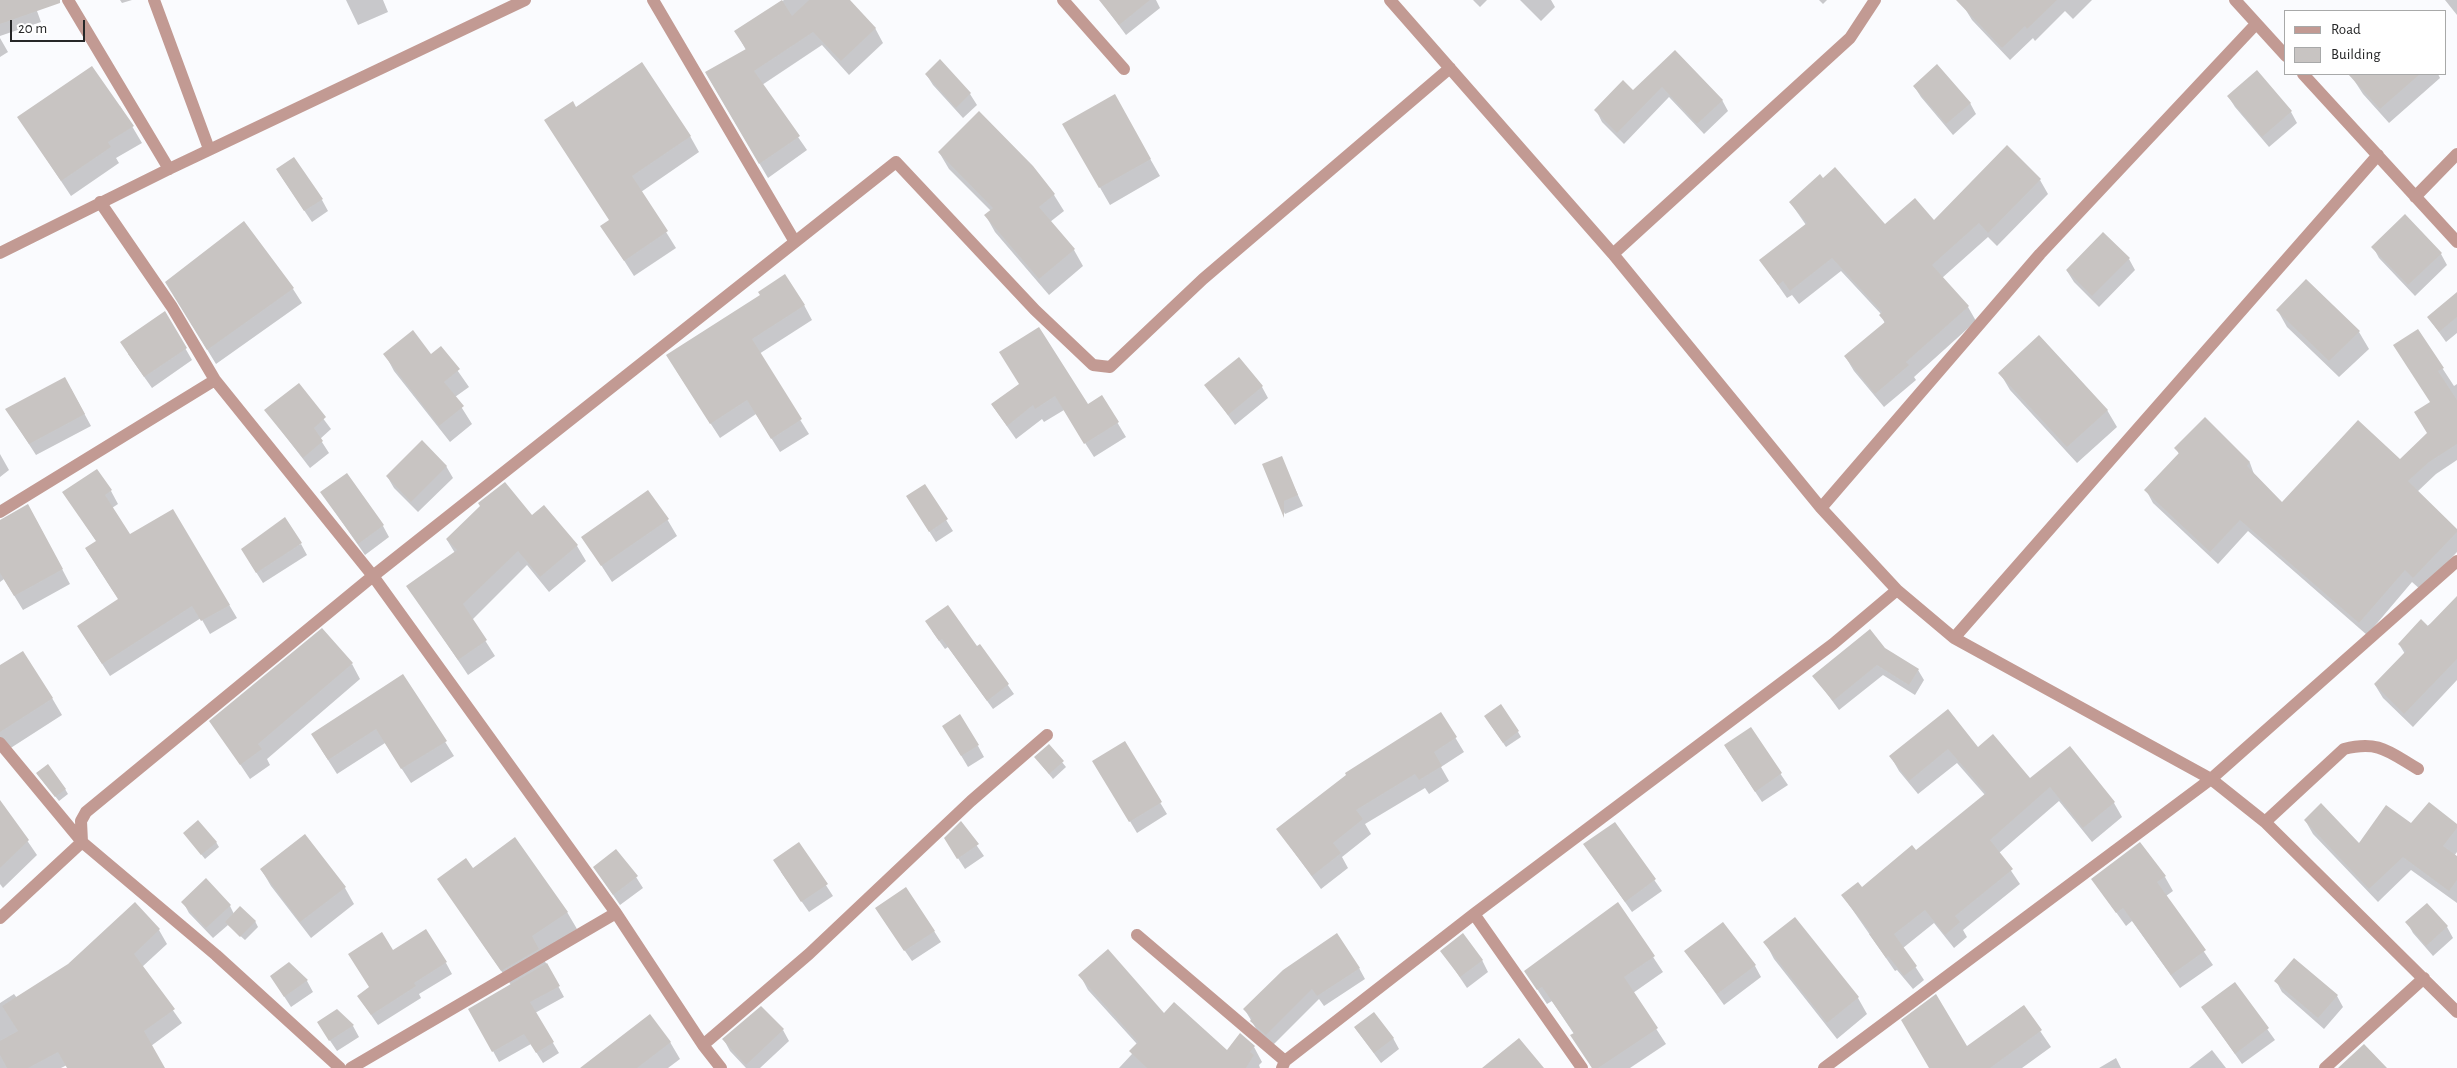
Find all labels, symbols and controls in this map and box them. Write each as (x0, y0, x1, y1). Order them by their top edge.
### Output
scale bar (12, 10, 88, 42)
legend (2284, 10, 2447, 75)
text: 20 m (18, 21, 47, 36)
text: Road (2331, 22, 2361, 37)
text: Building (2331, 47, 2381, 62)

